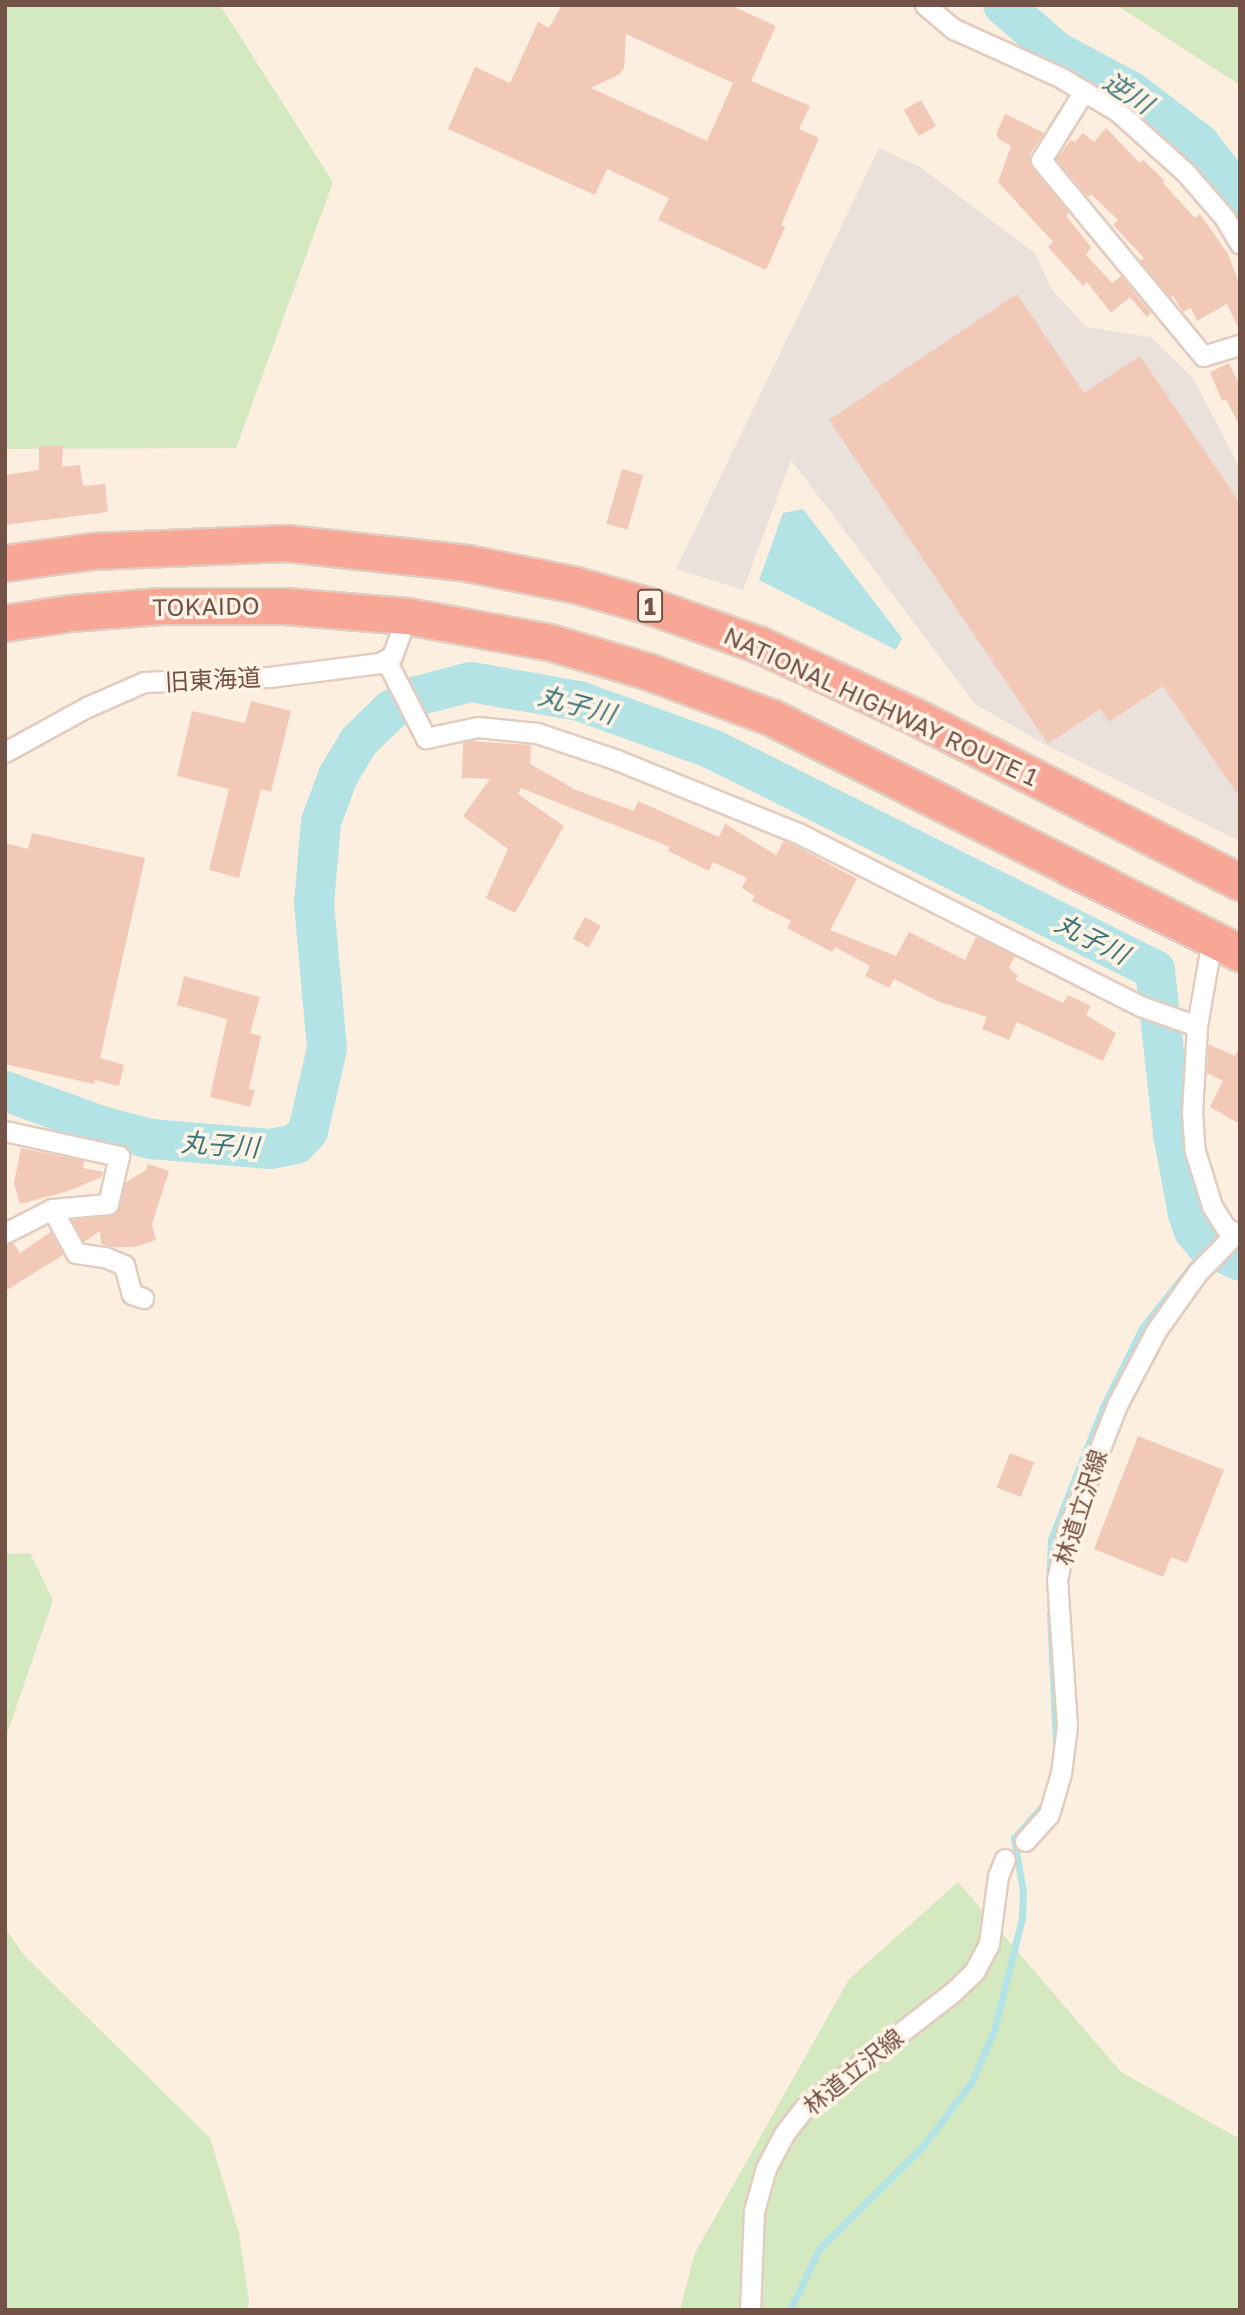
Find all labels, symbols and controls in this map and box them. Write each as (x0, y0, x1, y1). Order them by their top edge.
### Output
water label: 逆川 (1098, 66, 1158, 120)
road number: 1 (636, 586, 664, 626)
street label: TOKAIDO (152, 591, 260, 621)
street label: NATIONAL HIGHWAY ROUTE 1 (720, 620, 1042, 792)
street label: 旧東海道 (164, 662, 262, 696)
water label: 丸子川 (535, 680, 619, 730)
water label: 丸子川 (1050, 907, 1134, 971)
water label: 丸子川 (180, 1127, 260, 1163)
street label: 林道立沢線 (1048, 1445, 1112, 1569)
street label: 林道立沢線 (797, 2022, 909, 2120)

